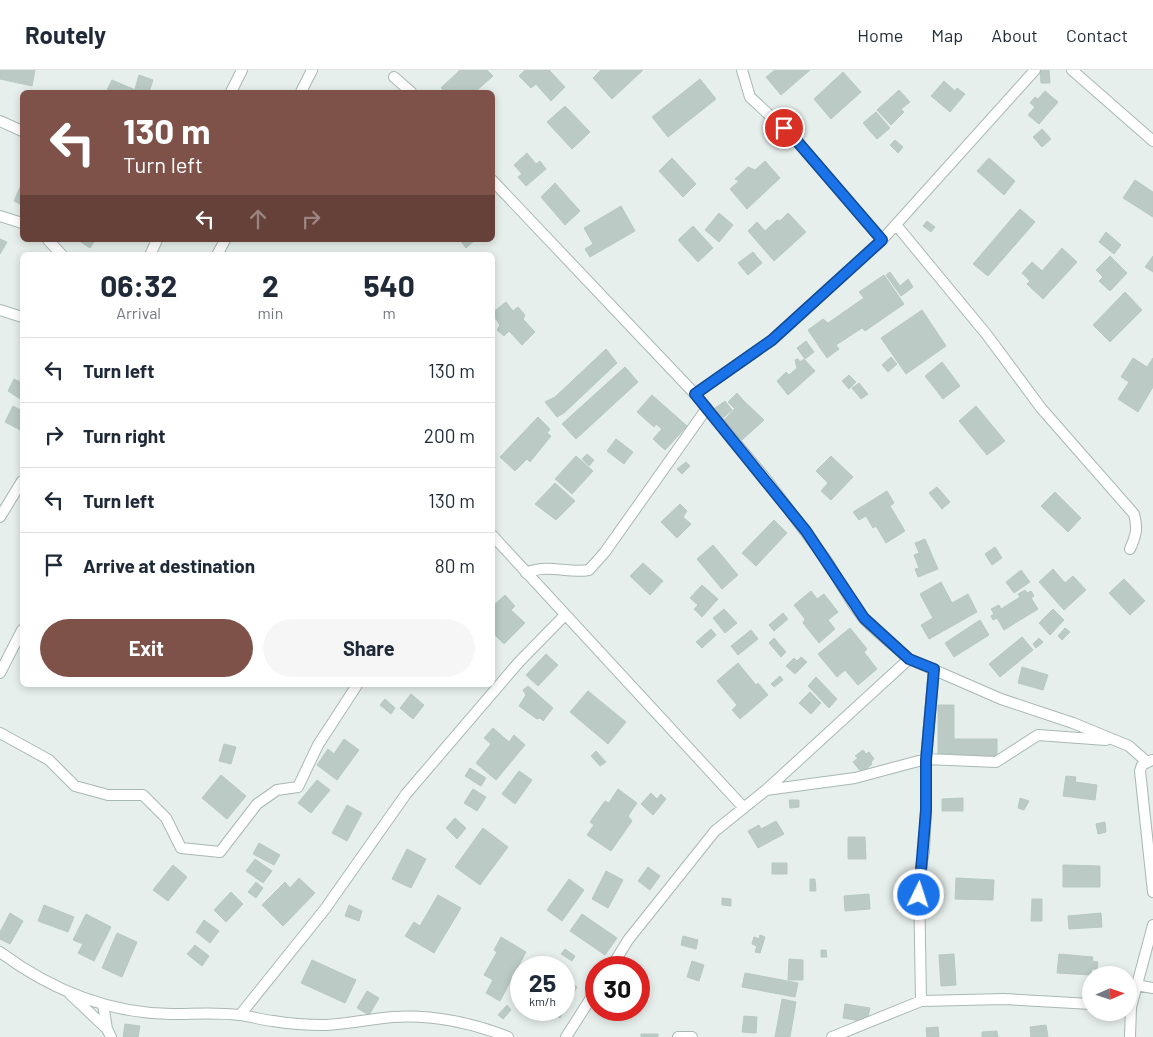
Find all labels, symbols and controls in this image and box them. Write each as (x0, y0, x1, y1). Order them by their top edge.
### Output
text: Routely (25, 20, 106, 49)
text: Home (857, 24, 903, 46)
text: Map (931, 24, 963, 46)
text: About (991, 24, 1038, 46)
text: Contact (1066, 24, 1128, 46)
pin (763, 107, 805, 149)
text: 130 m (123, 109, 210, 151)
icon: left (40, 110, 105, 175)
icon: arrive (770, 114, 798, 142)
text: Turn left (123, 151, 203, 177)
icon: left (191, 205, 219, 233)
icon: ahead (244, 205, 272, 233)
icon: right (297, 205, 325, 233)
text: 06:32 (100, 267, 177, 303)
text: 2 (262, 267, 279, 303)
text: 540 (363, 267, 415, 303)
text: Arrival (116, 303, 161, 322)
text: min (257, 303, 283, 322)
text: m (383, 303, 396, 322)
icon: left (40, 356, 68, 384)
text: Turn left (83, 359, 154, 382)
text: 130 m (428, 359, 475, 382)
icon: right (40, 421, 68, 449)
text: Turn right (83, 424, 165, 447)
text: 200 m (424, 424, 475, 447)
icon: left (40, 486, 68, 514)
text: Turn left (83, 489, 154, 512)
text: 130 m (428, 489, 475, 512)
icon: arrive (40, 551, 68, 579)
text: Arrive at destination (83, 554, 255, 577)
text: 80 m (435, 554, 475, 577)
button: Exit (40, 619, 253, 677)
button: Share (263, 619, 475, 677)
position arrow (892, 868, 944, 920)
speed limit sign: 30 (585, 956, 650, 1021)
north arrow (1082, 966, 1138, 1021)
map controls (1082, 966, 1137, 1021)
text: 25 (529, 967, 556, 997)
text: km/h (529, 994, 556, 1008)

